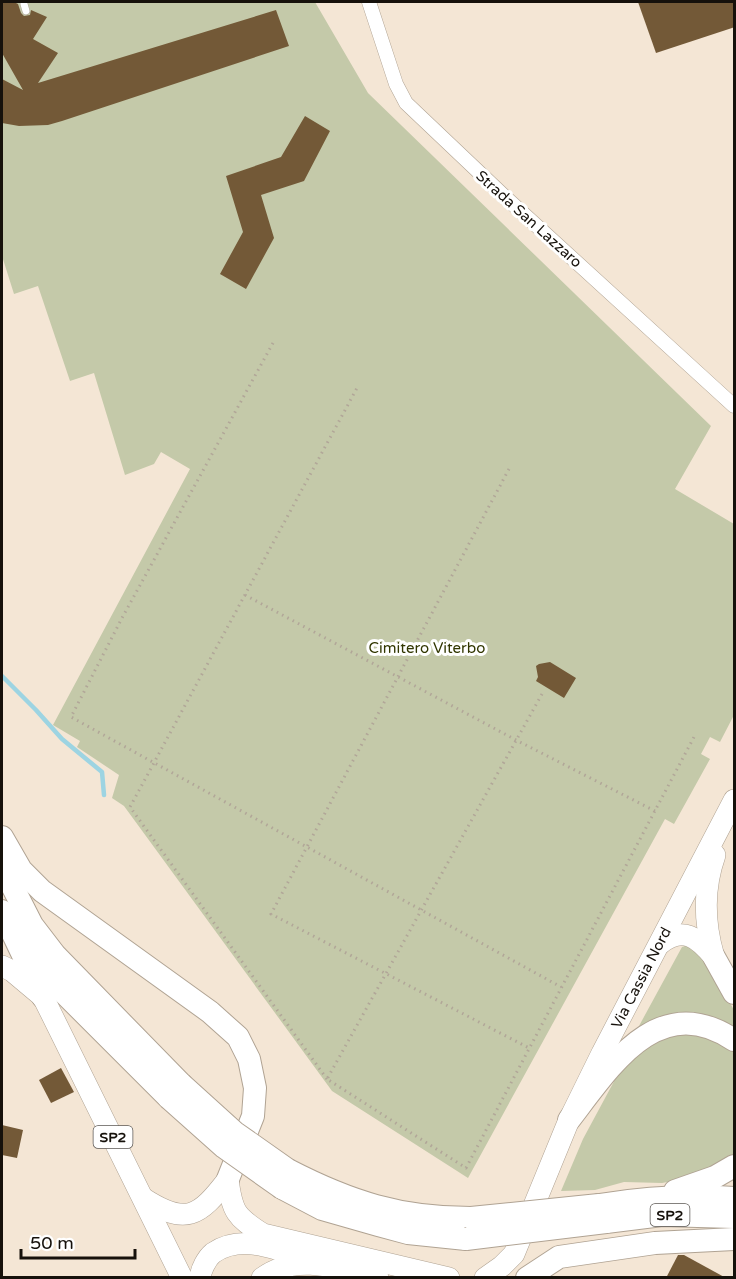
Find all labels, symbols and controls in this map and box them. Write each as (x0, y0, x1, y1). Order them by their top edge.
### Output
street label: Strada San Lazzaro (472, 167, 586, 271)
park label: Cimitero Viterbo (369, 639, 485, 657)
street label: Via Cassia Nord (607, 924, 675, 1032)
road number: SP2 (94, 1126, 132, 1148)
road number: SP2 (650, 1204, 690, 1226)
scale bar (21, 1222, 135, 1260)
text: 50 m (30, 1232, 74, 1254)

